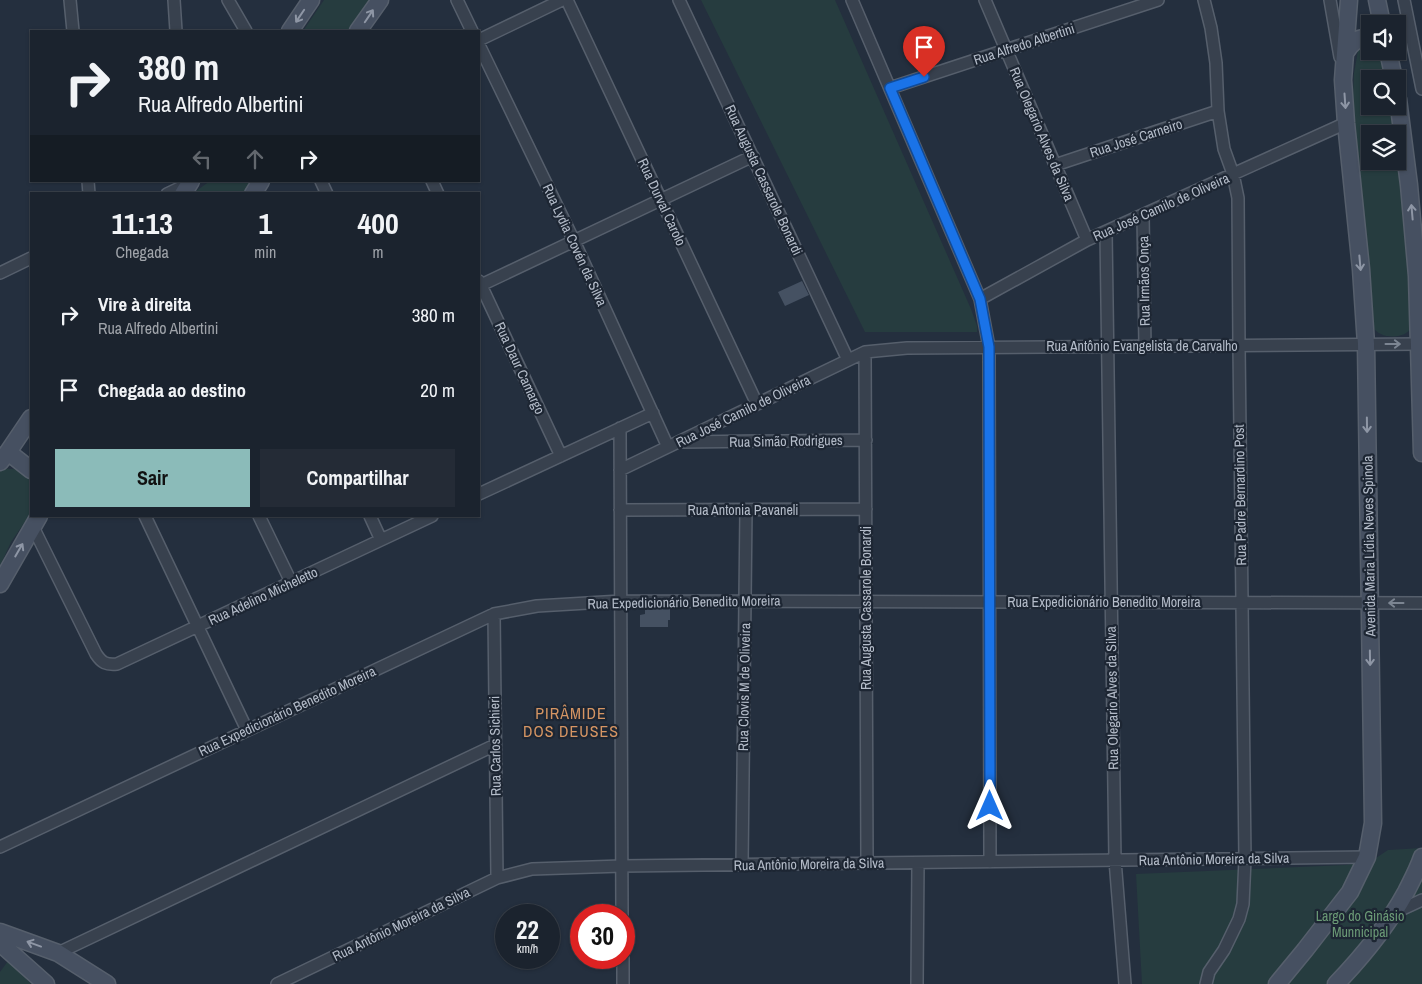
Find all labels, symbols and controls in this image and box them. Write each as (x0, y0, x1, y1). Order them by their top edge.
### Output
one-way arrow (295, 8, 305, 22)
one-way arrow (364, 9, 374, 23)
map controls (1361, 15, 1406, 170)
button: sound (1361, 15, 1406, 60)
street label: Rua Alfredo Albertini (971, 19, 1077, 69)
pin (903, 26, 945, 77)
icon: arrive (910, 33, 938, 61)
text: 380 m (138, 44, 219, 91)
icon: right (55, 50, 120, 115)
street label: Rua Olegario Alves da Silva (1006, 64, 1079, 204)
button: search (1361, 70, 1406, 115)
text: Rua Alfredo Albertini (138, 89, 304, 119)
one-way arrow (1340, 93, 1349, 109)
street label: Rua Augusta Cassarole Bonardi (721, 102, 807, 258)
street label: Rua José Carneiro (1087, 115, 1185, 161)
button: layers (1361, 125, 1406, 170)
icon: left (188, 145, 216, 173)
icon: ahead (241, 145, 269, 173)
icon: right (294, 145, 322, 173)
street label: Rua Durval Carolo (634, 155, 690, 249)
street label: Rua José Camilo de Oliveira (1090, 169, 1233, 245)
street label: Rua Lydia Covén da Silva (539, 181, 612, 310)
text: 11:13 (111, 203, 173, 243)
text: 1 (258, 203, 272, 243)
text: 400 (358, 203, 399, 243)
one-way arrow (1407, 204, 1416, 220)
street label: Rua Irmãos Onça (1134, 235, 1154, 326)
text: Chegada (116, 241, 169, 263)
text: min (254, 241, 276, 263)
text: m (373, 241, 384, 263)
one-way arrow (1356, 254, 1365, 270)
text: Vire à direita (98, 291, 191, 317)
icon: right (55, 301, 83, 329)
text: 380 m (412, 302, 455, 328)
text: Rua Alfredo Albertini (98, 317, 218, 339)
street label: Rua Daur Camargo (491, 319, 549, 417)
street label: Rua Antônio Evangelista de Carvalho (1046, 337, 1238, 355)
one-way arrow (1384, 339, 1400, 349)
street label: Rua José Camilo de Oliveira (673, 370, 814, 451)
icon: arrive (55, 376, 83, 404)
text: Chegada ao destino (98, 377, 246, 403)
text: 20 m (420, 377, 455, 403)
one-way arrow (1362, 416, 1372, 433)
street label: Rua Padre Bernardino Post (1230, 424, 1250, 566)
street label: Rua Simão Rodrigues (729, 431, 843, 451)
button: Sair (55, 449, 250, 507)
button: Compartilhar (260, 449, 455, 507)
street label: Avenida Maria Lídia Neves Spinola (1358, 455, 1380, 638)
street label: Rua Antonia Pavaneli (687, 501, 799, 519)
street label: Rua Augusta Cassarole Bonardi (857, 526, 875, 690)
one-way arrow (15, 543, 25, 558)
street label: Rua Adelino Micheletto (205, 563, 321, 629)
street label: Rua Expedicionário Benedito Moreira (587, 591, 781, 613)
street label: Rua Expedicionário Benedito Moreira (1007, 593, 1201, 611)
one-way arrow (1388, 598, 1404, 608)
street label: Rua Clovis M de Oliveira (734, 622, 754, 751)
street label: Rua Olegario Alves da Silva (1102, 625, 1122, 770)
one-way arrow (1365, 649, 1375, 665)
street label: Rua Expedicionário Benedito Moreira (196, 662, 379, 760)
street label: Rua Carlos Sichieri (485, 696, 505, 796)
district label: PIRÂMIDE DOS DEUSES (523, 702, 619, 742)
position arrow (963, 779, 1015, 831)
street label: Rua Antônio Moreira da Silva (1139, 849, 1290, 869)
street label: Rua Antônio Moreira da Silva (734, 854, 885, 874)
street label: Rua Antônio Moreira da Silva (329, 883, 473, 965)
speed limit sign: 30 (570, 904, 635, 969)
park label: Largo do Ginásio Munnicipal (1316, 907, 1404, 941)
text: 22 (516, 913, 539, 947)
one-way arrow (27, 939, 42, 948)
text: km/h (517, 941, 538, 957)

